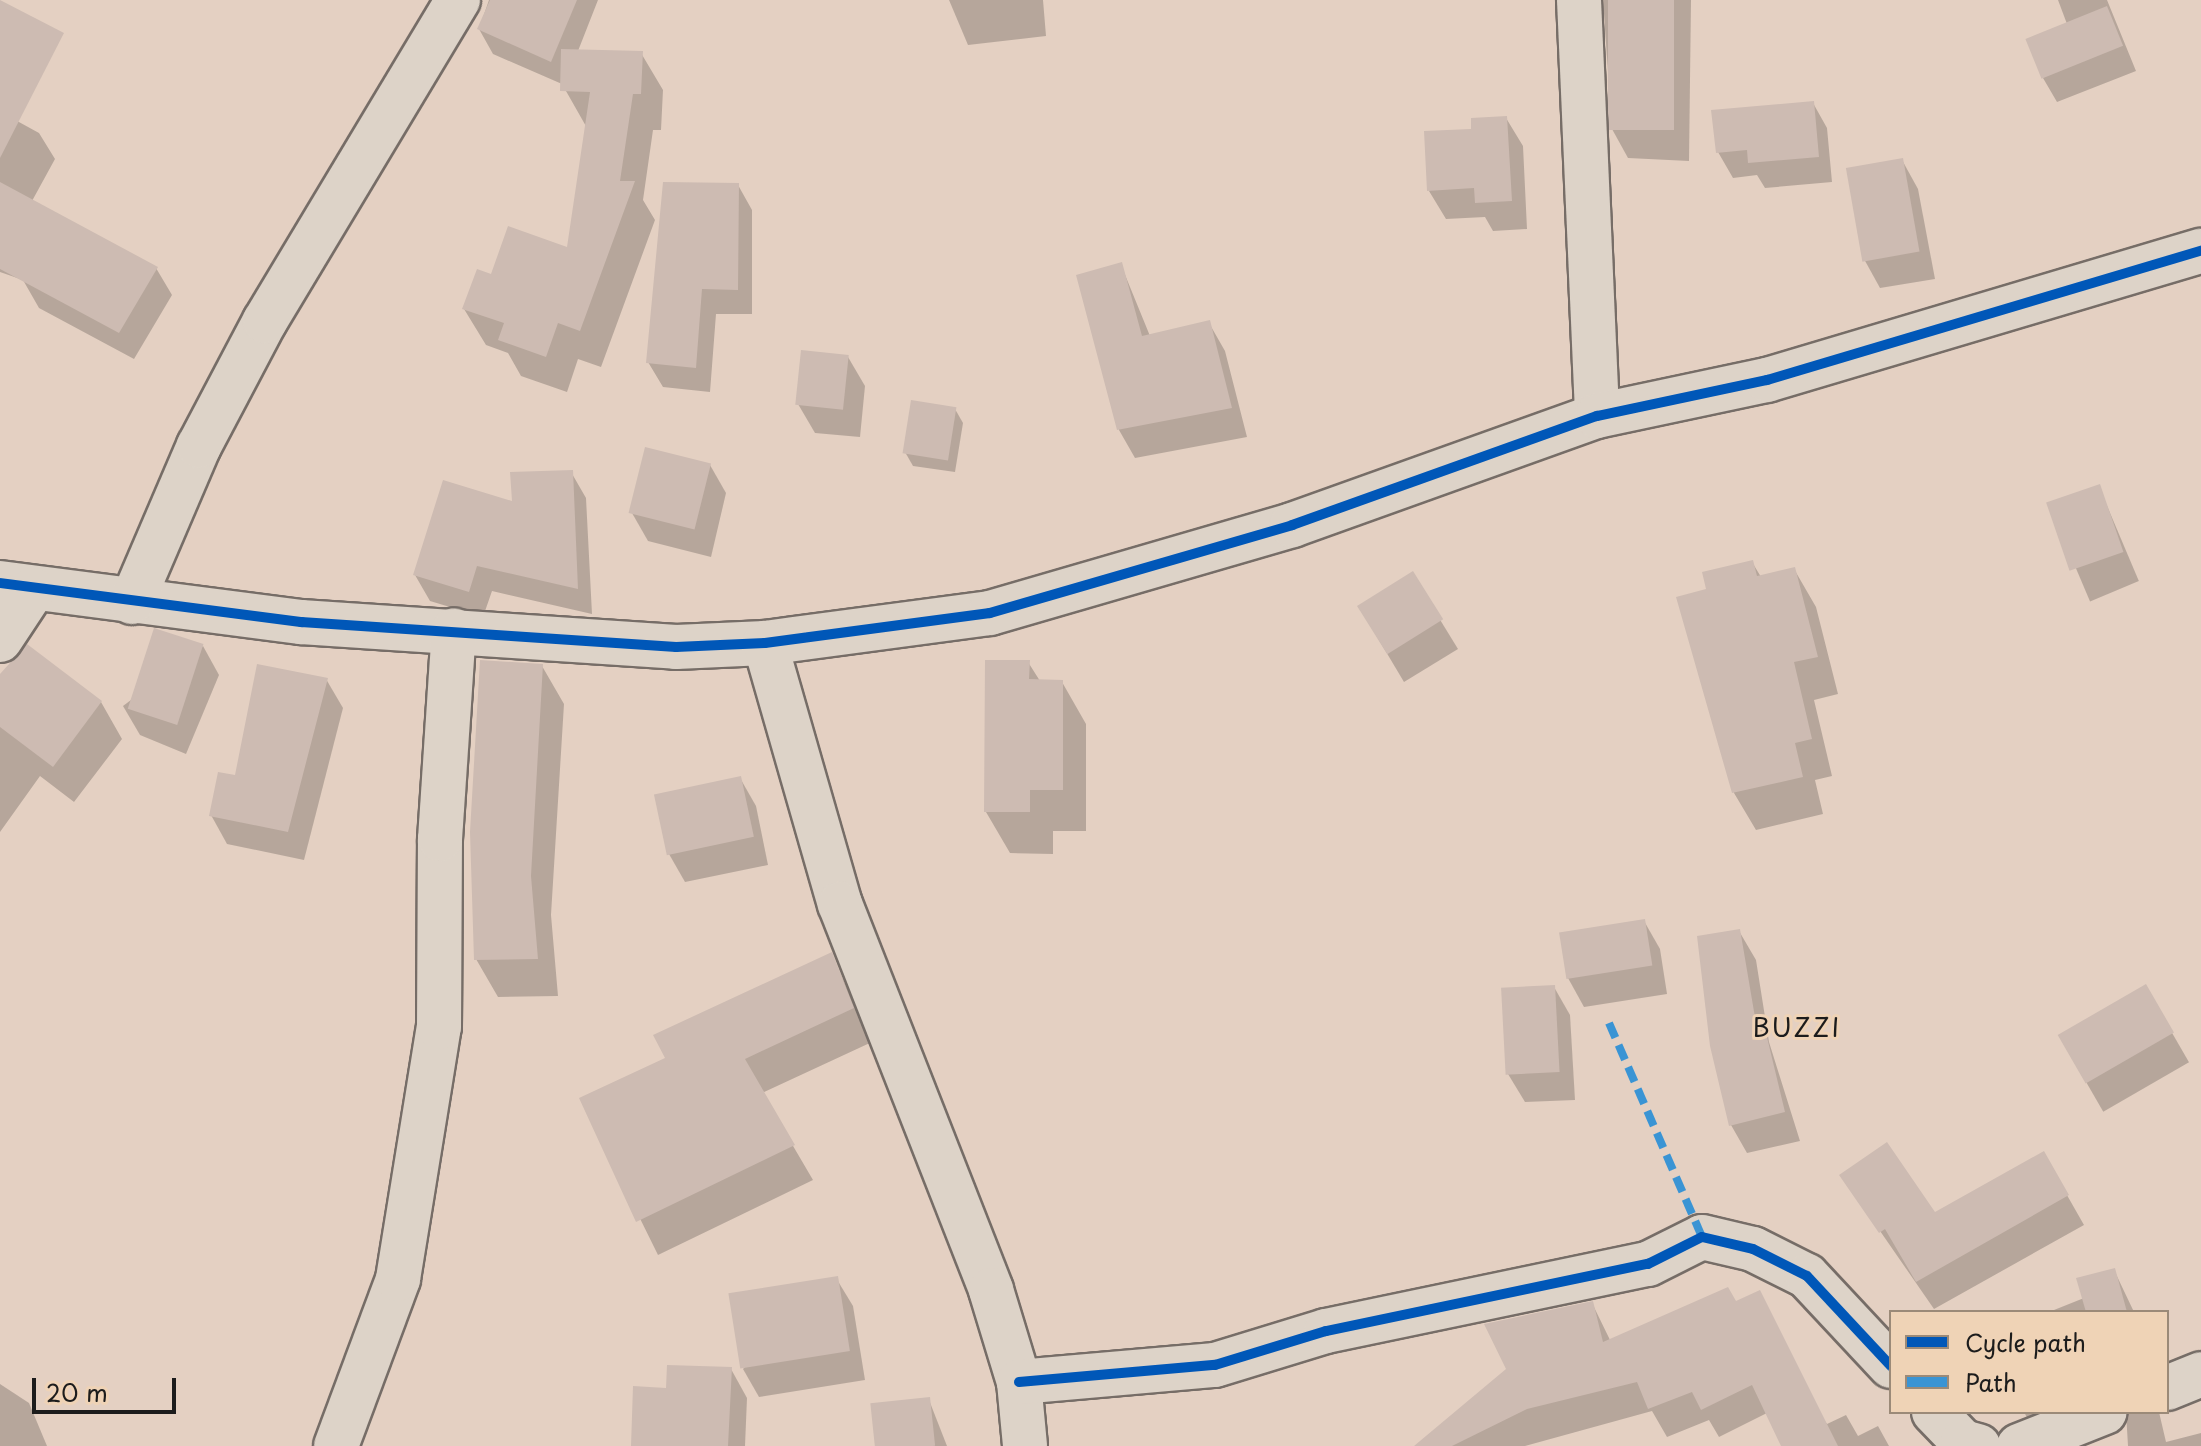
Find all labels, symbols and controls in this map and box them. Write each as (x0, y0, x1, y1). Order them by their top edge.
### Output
district label: BUZZI (1752, 1011, 1842, 1043)
legend (1889, 1310, 2169, 1414)
text: Cycle path (1965, 1324, 2086, 1360)
scale bar (36, 1362, 180, 1412)
text: Path (1965, 1364, 2017, 1400)
text: 20 m (46, 1374, 108, 1410)

